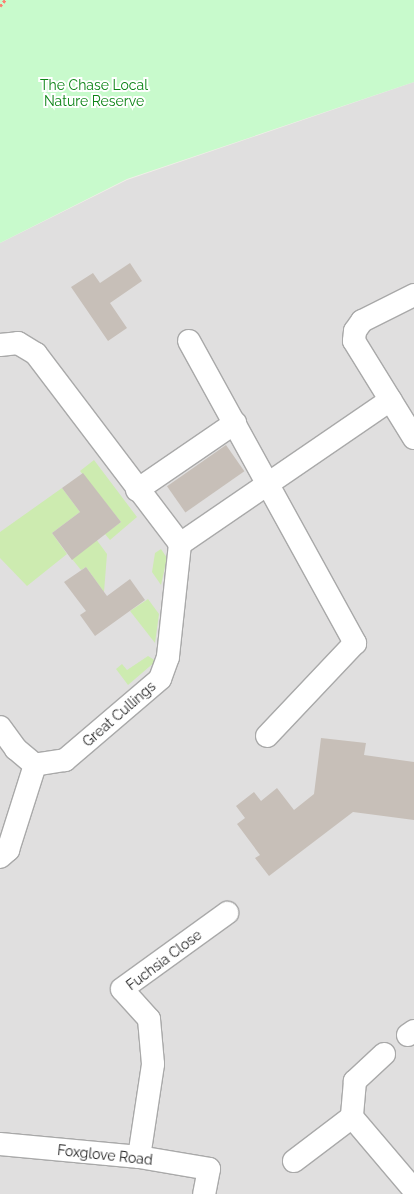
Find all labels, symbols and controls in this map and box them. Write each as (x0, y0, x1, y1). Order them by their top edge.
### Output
park label: The Chase Local Nature Reserve (40, 77, 148, 110)
street label: Great Cullings (79, 678, 159, 750)
street label: Fuchsia Close (123, 926, 205, 994)
street label: Foxglove Road (57, 1142, 153, 1168)

